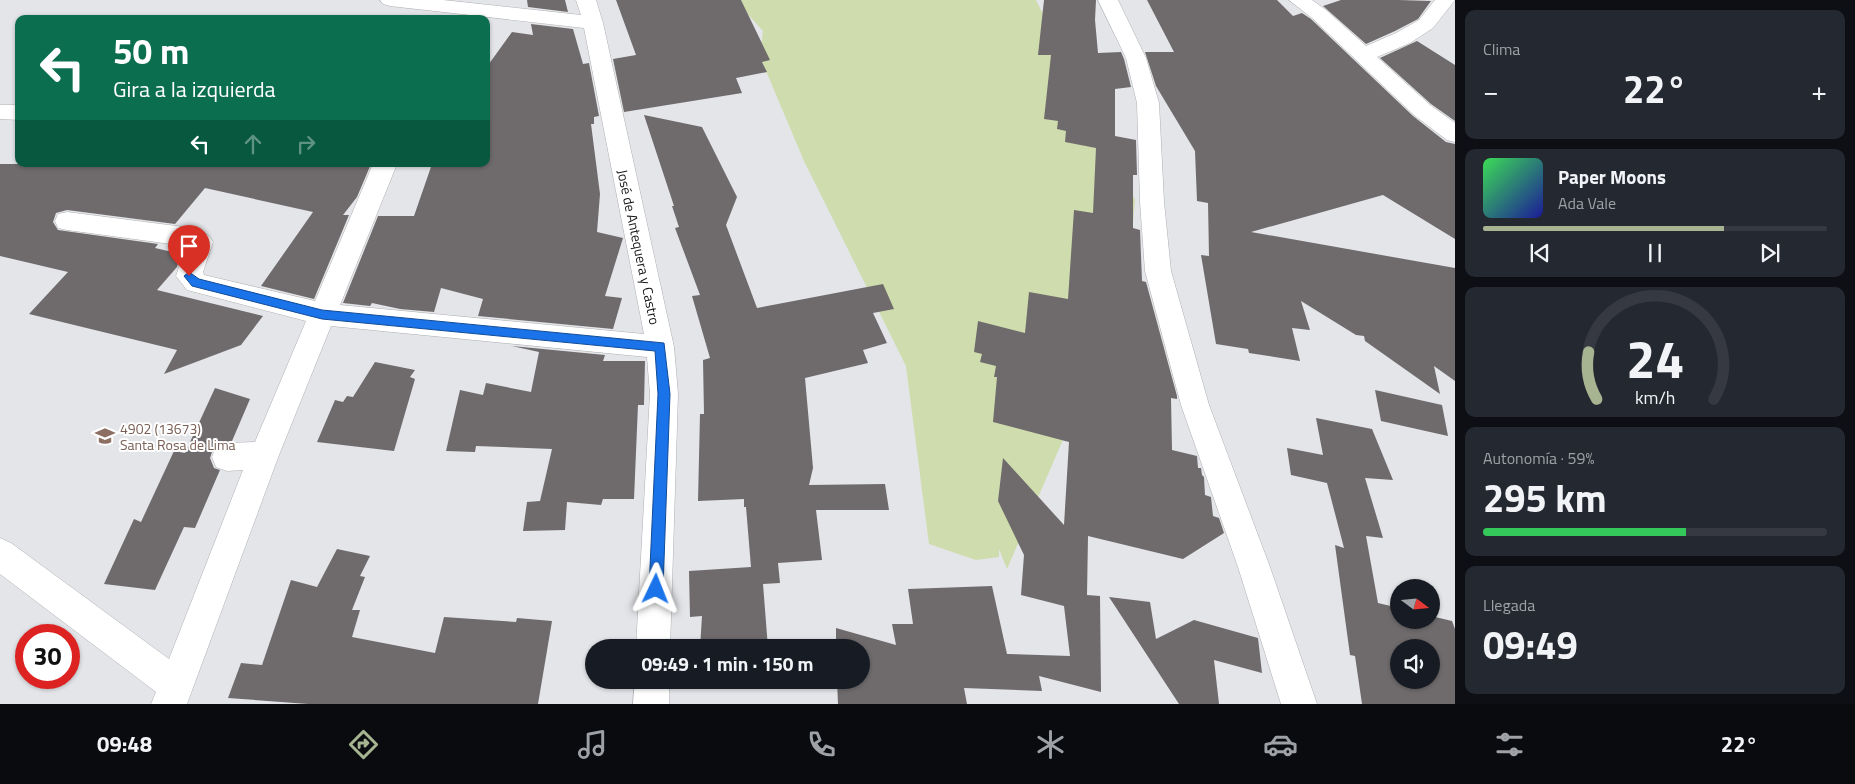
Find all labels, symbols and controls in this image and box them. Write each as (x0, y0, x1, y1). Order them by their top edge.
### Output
text: 50 m (113, 24, 189, 78)
icon: left (30, 35, 95, 100)
text: Clima (1483, 37, 1520, 61)
text: 22° (1623, 60, 1687, 118)
text: − (1483, 69, 1499, 112)
text: + (1811, 69, 1827, 112)
text: Gira a la izquierda (113, 72, 276, 106)
icon: left (186, 130, 214, 158)
icon: ahead (239, 130, 267, 158)
icon: right (292, 130, 320, 158)
text: Paper Moons (1558, 162, 1666, 191)
street label: José de Antequera y Castro (612, 167, 666, 327)
text: Ada Vale (1558, 191, 1616, 215)
pin (168, 225, 210, 276)
icon: arrive (175, 232, 203, 260)
icon: previous (1526, 239, 1554, 267)
icon: pause (1641, 239, 1669, 267)
icon: next (1756, 239, 1784, 267)
text: 24 (1626, 319, 1684, 398)
text: km/h (1635, 384, 1675, 411)
place label: 4902 (13673) Santa Rosa de Lima (120, 418, 236, 455)
school or university icon: 4902 (13673) Santa Rosa de Lima (94, 425, 116, 447)
text: Autonomía · 59% (1483, 446, 1594, 470)
text: 295 km (1483, 469, 1607, 527)
position arrow (629, 562, 681, 614)
north arrow (1390, 579, 1440, 629)
map controls (1390, 579, 1440, 689)
text: Llegada (1483, 593, 1535, 617)
text: 09:49 (1483, 616, 1578, 674)
speed limit sign: 30 (15, 624, 80, 689)
button: sound (1390, 639, 1440, 689)
text: 09:49 · 1 min · 150 m (641, 649, 814, 678)
text: 09:48 (97, 727, 152, 761)
icon: directions (346, 727, 381, 762)
icon: music (575, 727, 610, 762)
icon: phone (804, 727, 839, 762)
icon: climate (1033, 727, 1068, 762)
icon: car (1263, 727, 1298, 762)
icon: filters (1492, 727, 1527, 762)
text: 22° (1721, 727, 1758, 761)

